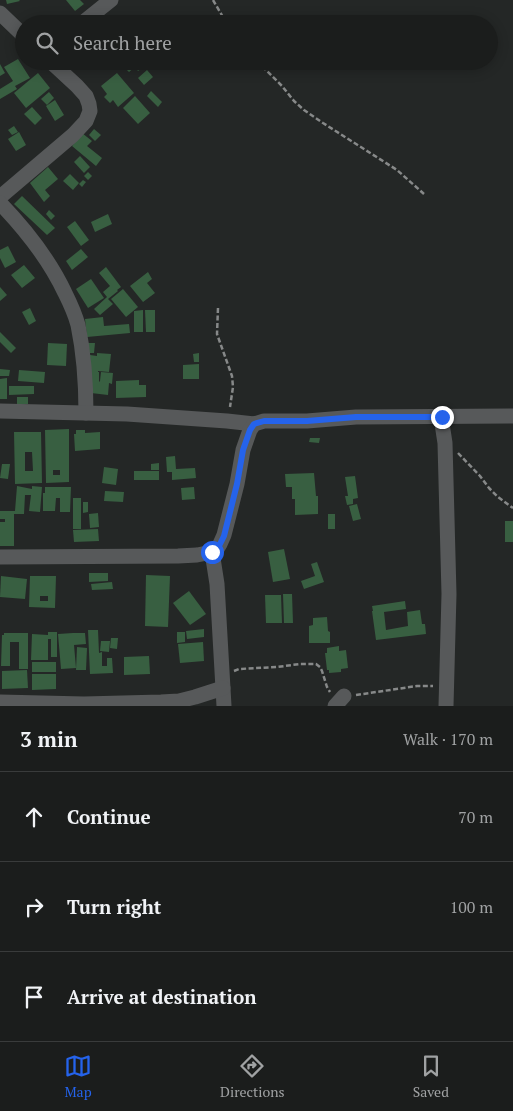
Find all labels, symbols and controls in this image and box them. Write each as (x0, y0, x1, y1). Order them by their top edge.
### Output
search box (15, 15, 498, 70)
icon: search (33, 29, 61, 57)
text: Search here (73, 30, 172, 55)
route end (431, 406, 454, 429)
route start (201, 541, 224, 564)
text: 3 min (20, 725, 77, 753)
text: Walk · 170 m (403, 728, 493, 750)
icon: ahead (20, 803, 48, 831)
text: Continue (67, 804, 151, 829)
text: 70 m (458, 806, 493, 828)
icon: right (20, 893, 48, 921)
text: Turn right (67, 894, 161, 919)
text: 100 m (450, 896, 493, 918)
icon: arrive (20, 983, 48, 1011)
text: Arrive at destination (67, 984, 256, 1009)
tab: Map (64, 1052, 92, 1101)
tab: Directions (220, 1052, 285, 1101)
tab: Saved (413, 1052, 449, 1101)

